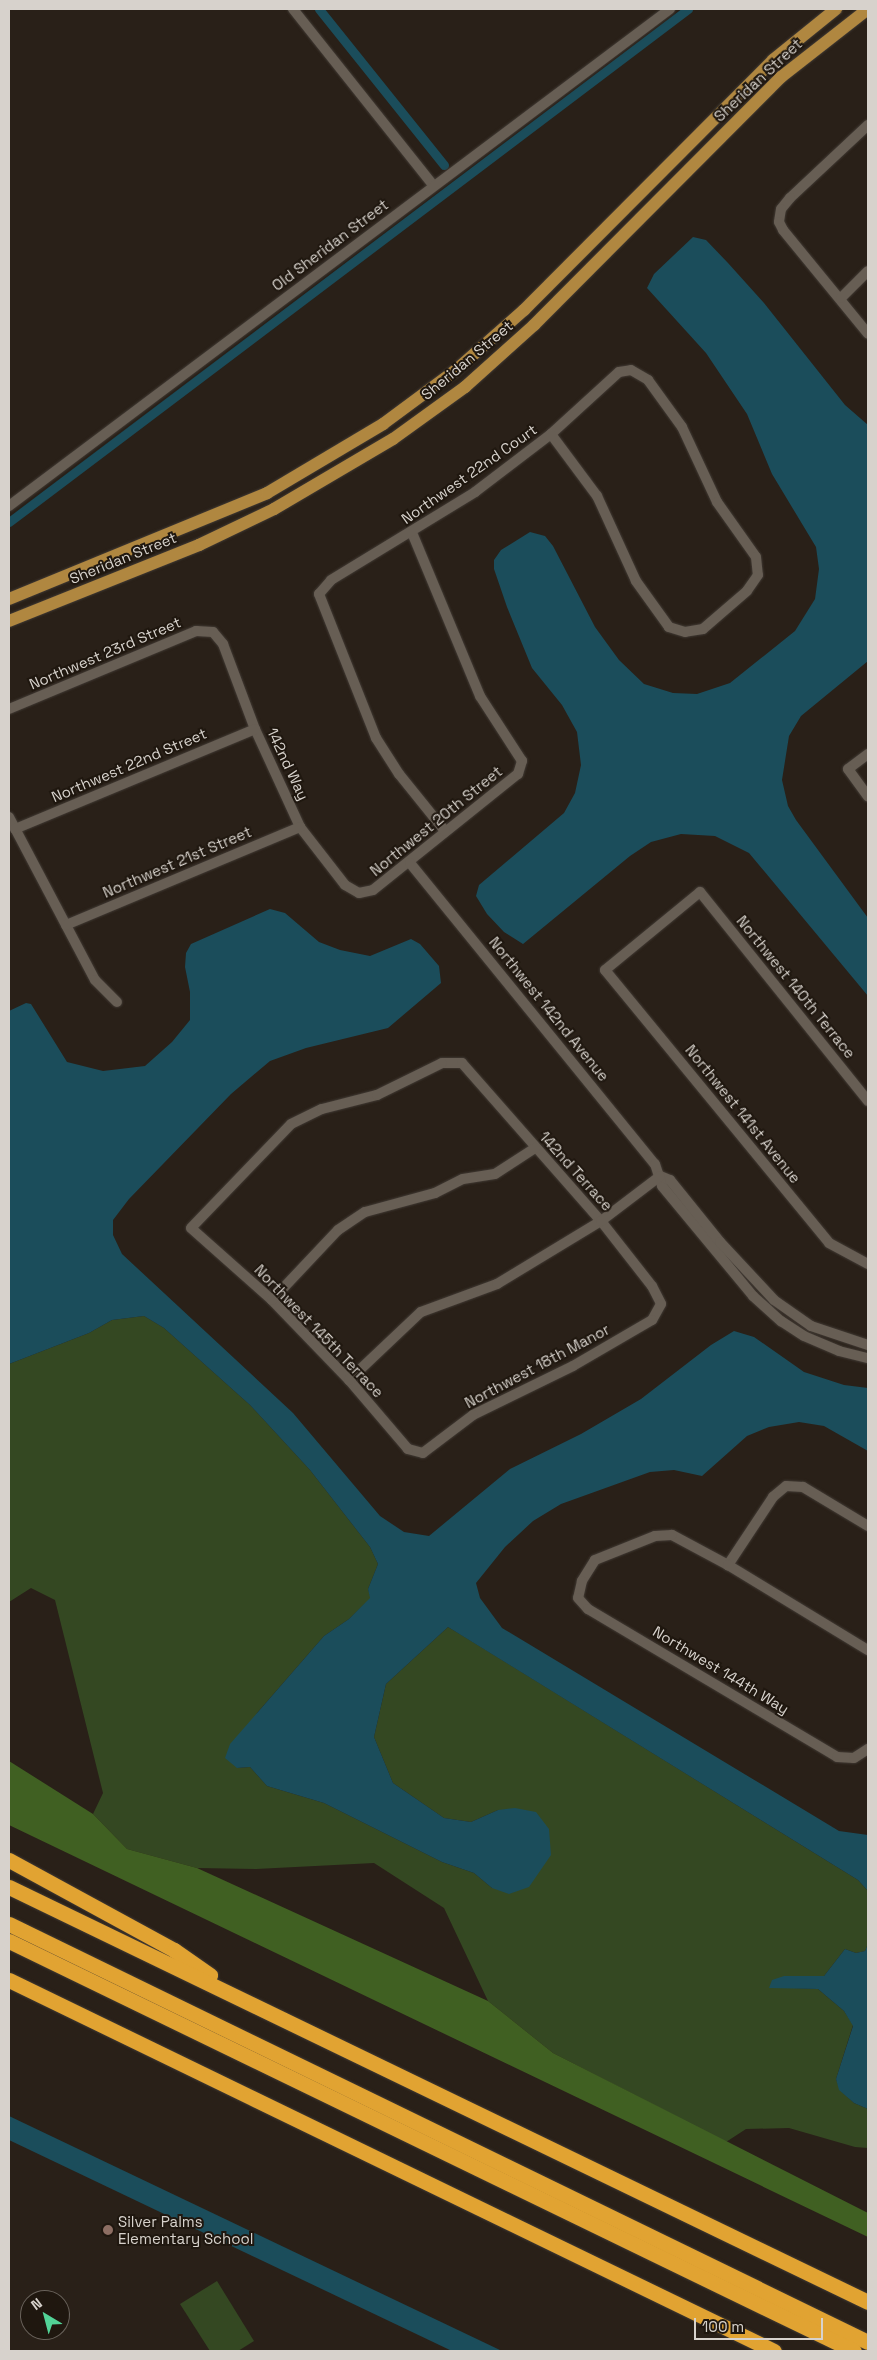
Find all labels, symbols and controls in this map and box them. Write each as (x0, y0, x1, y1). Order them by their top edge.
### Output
street label: Sheridan Street (710, 35, 806, 125)
street label: Old Sheridan Street (268, 195, 392, 295)
street label: Sheridan Street (418, 317, 516, 403)
street label: Northwest 22nd Court (398, 420, 540, 528)
street label: Sheridan Street (67, 528, 179, 588)
street label: Northwest 23rd Street (26, 613, 184, 693)
street label: Northwest 22nd Street (49, 724, 209, 806)
street label: 142nd Way (263, 725, 313, 803)
street label: Northwest 20th Street (366, 762, 506, 880)
street label: Northwest 21st Street (100, 822, 254, 902)
street label: Northwest 140th Terrace (733, 912, 859, 1062)
street label: Northwest 142nd Avenue (485, 933, 613, 1085)
street label: Northwest 141st Avenue (682, 1041, 804, 1187)
street label: 142nd Terrace (536, 1127, 616, 1215)
street label: Northwest 145th Terrace (251, 1261, 387, 1401)
street label: Northwest 18th Manor (462, 1320, 612, 1412)
street label: Northwest 144th Way (650, 1622, 792, 1718)
place label: Silver Palms Elementary School (118, 2212, 254, 2247)
marker: Silver Palms Elementary School (102, 2224, 114, 2236)
north arrow (20, 2290, 70, 2340)
text: N (27, 2294, 46, 2314)
scale bar (697, 2308, 826, 2340)
text: 100 m (702, 2317, 744, 2336)

